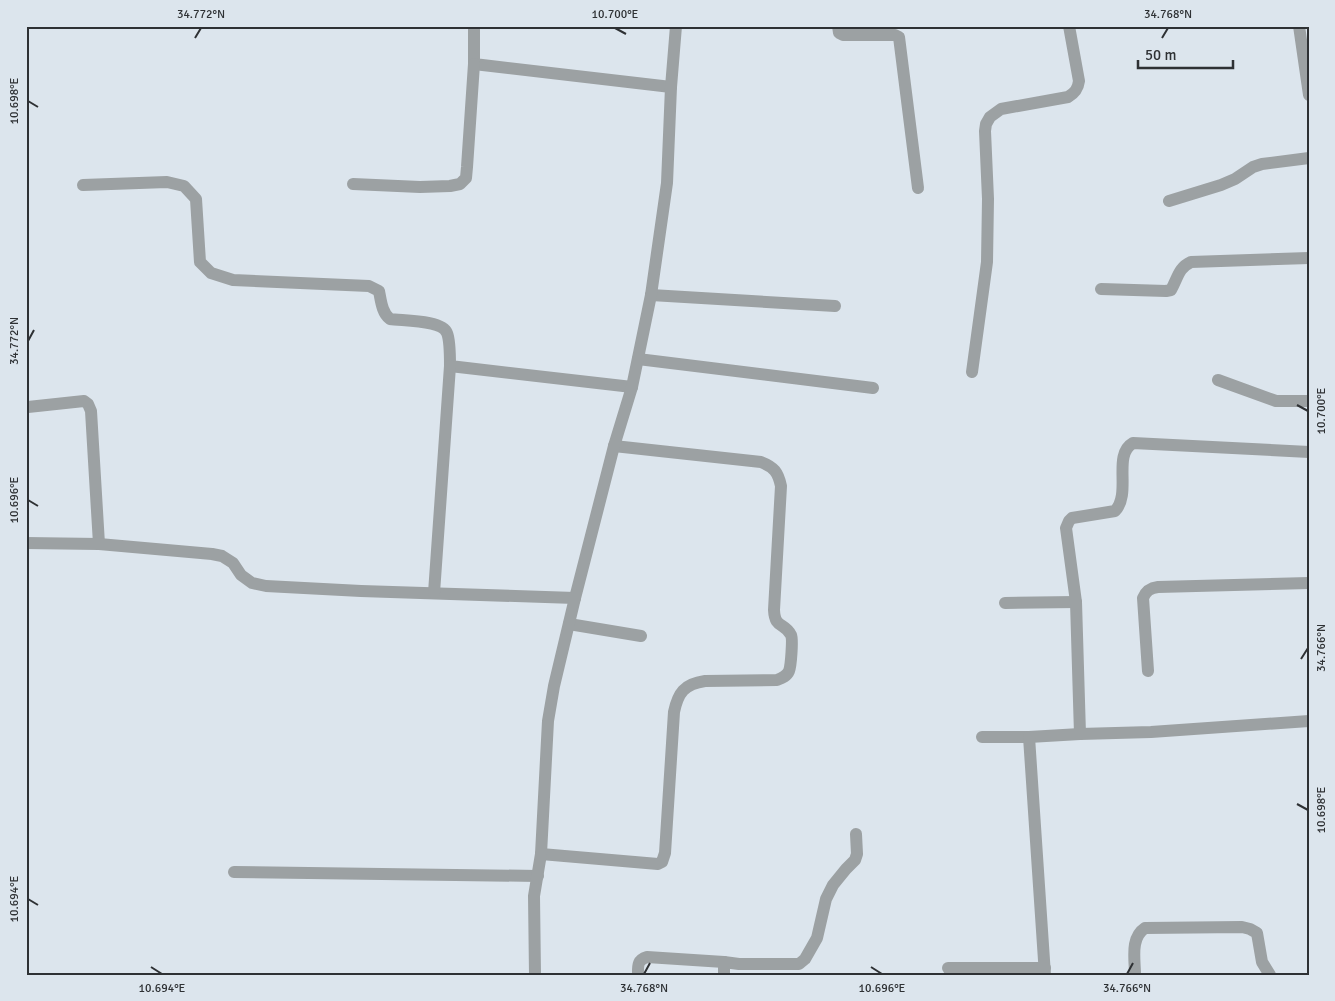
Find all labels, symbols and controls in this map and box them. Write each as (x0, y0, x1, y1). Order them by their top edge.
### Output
text: 34.772°N (177, 7, 225, 22)
text: 10.700°E (592, 7, 639, 22)
text: 34.768°N (1144, 7, 1192, 22)
scale bar (1138, 38, 1232, 70)
text: 50 m (1145, 46, 1176, 64)
text: 10.698°E (7, 77, 22, 124)
text: 34.772°N (7, 317, 22, 365)
text: 10.700°E (1314, 387, 1329, 434)
text: 10.696°E (7, 476, 22, 523)
text: 34.766°N (1314, 624, 1329, 672)
text: 10.698°E (1314, 786, 1329, 833)
text: 10.694°E (7, 875, 22, 922)
text: 10.694°E (139, 981, 186, 996)
text: 34.768°N (620, 981, 668, 996)
text: 10.696°E (859, 981, 906, 996)
text: 34.766°N (1103, 981, 1151, 996)

